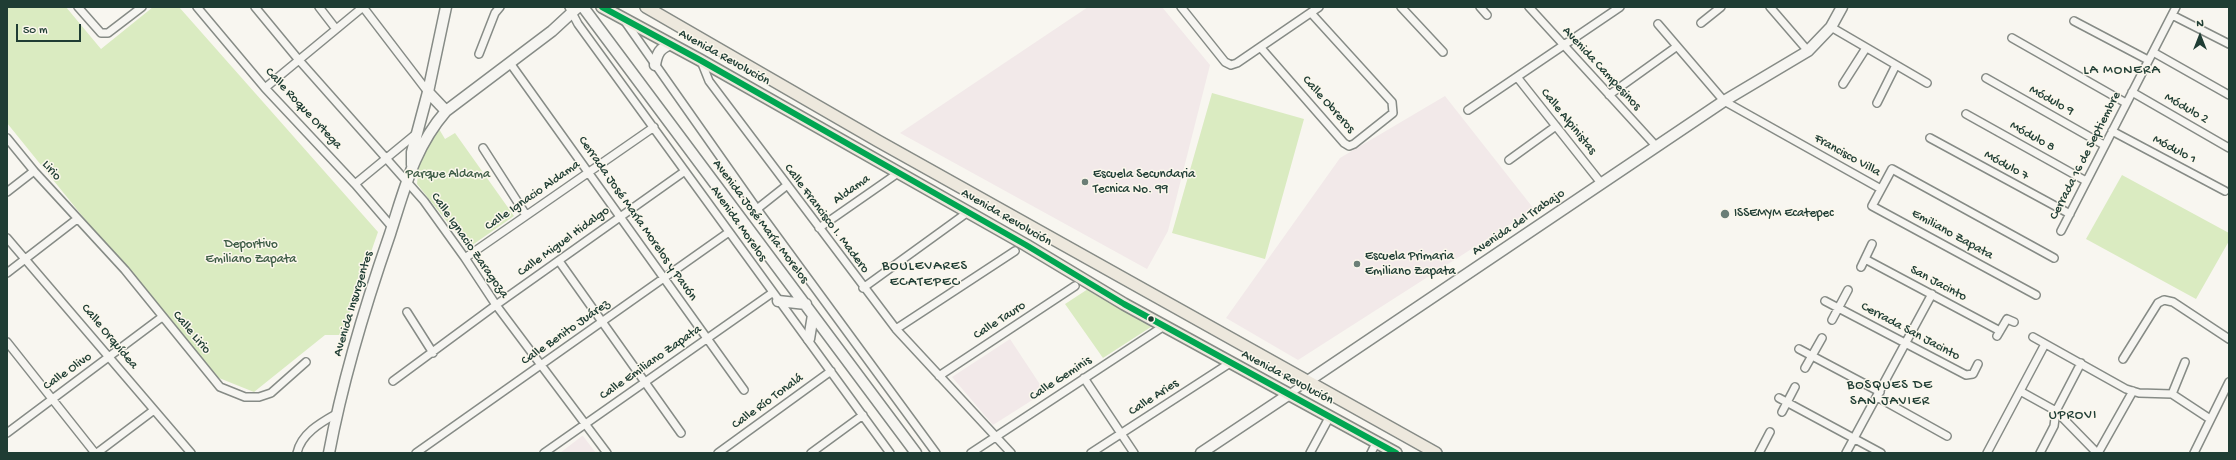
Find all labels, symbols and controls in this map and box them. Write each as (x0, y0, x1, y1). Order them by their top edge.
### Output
scale bar (18, 16, 83, 42)
north arrow (2180, 16, 2220, 56)
text: N (2196, 18, 2204, 30)
text: 50 m (23, 24, 48, 38)
street label: Avenida Campesinos (1558, 24, 1644, 114)
street label: Avenida Revolución (676, 26, 772, 90)
district label: LA MONERA (2083, 63, 2161, 79)
street label: Calle Roque Ortega (261, 65, 345, 153)
street label: Calle Obreros (1298, 73, 1358, 137)
street label: Módulo 9 (2026, 82, 2076, 120)
street label: Calle Alpinistas (1537, 86, 1599, 158)
street label: Cerrada 16 de Septiembre (2047, 89, 2125, 223)
street label: Módulo 2 (2161, 90, 2211, 128)
street label: Módulo 8 (2007, 118, 2057, 156)
street label: Francisco Villa (1811, 131, 1883, 181)
street label: Módulo 1 (2149, 132, 2199, 168)
street label: Cerrada José María Morelos y Pavón (574, 134, 700, 304)
street label: Módulo 7 (1981, 147, 2031, 185)
street label: Calle Ignacio Aldama (482, 157, 584, 235)
street label: Avenida José María Morelos (708, 157, 812, 287)
street label: Lirio (38, 158, 64, 184)
street label: Calle Francisco I. Madero (780, 161, 872, 277)
park label: Parque Aldama (406, 167, 490, 183)
place label: Escuela Secundaria Tecnica No. 99 (1093, 167, 1195, 198)
street label: Aldama (830, 172, 874, 208)
marker: Escuela Secundaria Tecnica No. 99 (1080, 177, 1090, 187)
street label: Avenida Morelos (706, 183, 770, 265)
street label: Avenida Revolución (958, 186, 1054, 250)
street label: Avenida del Trabajo (1470, 186, 1568, 260)
street label: Calle Ignacio Zaragoza (427, 190, 511, 302)
street label: Calle Miguel Hidalgo (515, 203, 613, 281)
place label: ISSEMYM Ecatepec (1734, 206, 1834, 222)
street label: Emiliano Zapata (1909, 206, 1995, 264)
marker: ISSEMYM Ecatepec (1719, 208, 1731, 220)
park label: Deportivo Emiliano Zapata (206, 237, 296, 268)
place label: Escuela Primaria Emiliano Zapata (1365, 249, 1456, 280)
street label: Avenida Insurgentes (331, 250, 377, 358)
district label: BOULEVARES ECATEPEC (882, 259, 968, 292)
marker: Escuela Primaria Emiliano Zapata (1352, 259, 1362, 269)
street label: San Jacinto (1907, 263, 1969, 305)
street label: Calle Benito Juárez (519, 297, 613, 369)
street label: Calle Tauro (971, 298, 1029, 344)
street label: Cerrada San Jacinto (1858, 299, 1962, 365)
street label: Calle Orquídea (77, 301, 141, 373)
street label: Calle Lirio (168, 308, 214, 358)
unlabelled marker (1146, 314, 1156, 324)
street label: Calle Emiliano Zapata (597, 322, 705, 404)
street label: Avenida Revolución (1238, 347, 1336, 409)
street label: Calle Olivo (41, 350, 95, 394)
street label: Calle Geminis (1027, 353, 1095, 405)
street label: Calle Río Tonalá (729, 371, 807, 433)
street label: Calle Aries (1126, 376, 1182, 420)
district label: BOSQUES DE SAN JAVIER (1847, 378, 1933, 410)
district label: UPROVI (2049, 408, 2097, 424)

